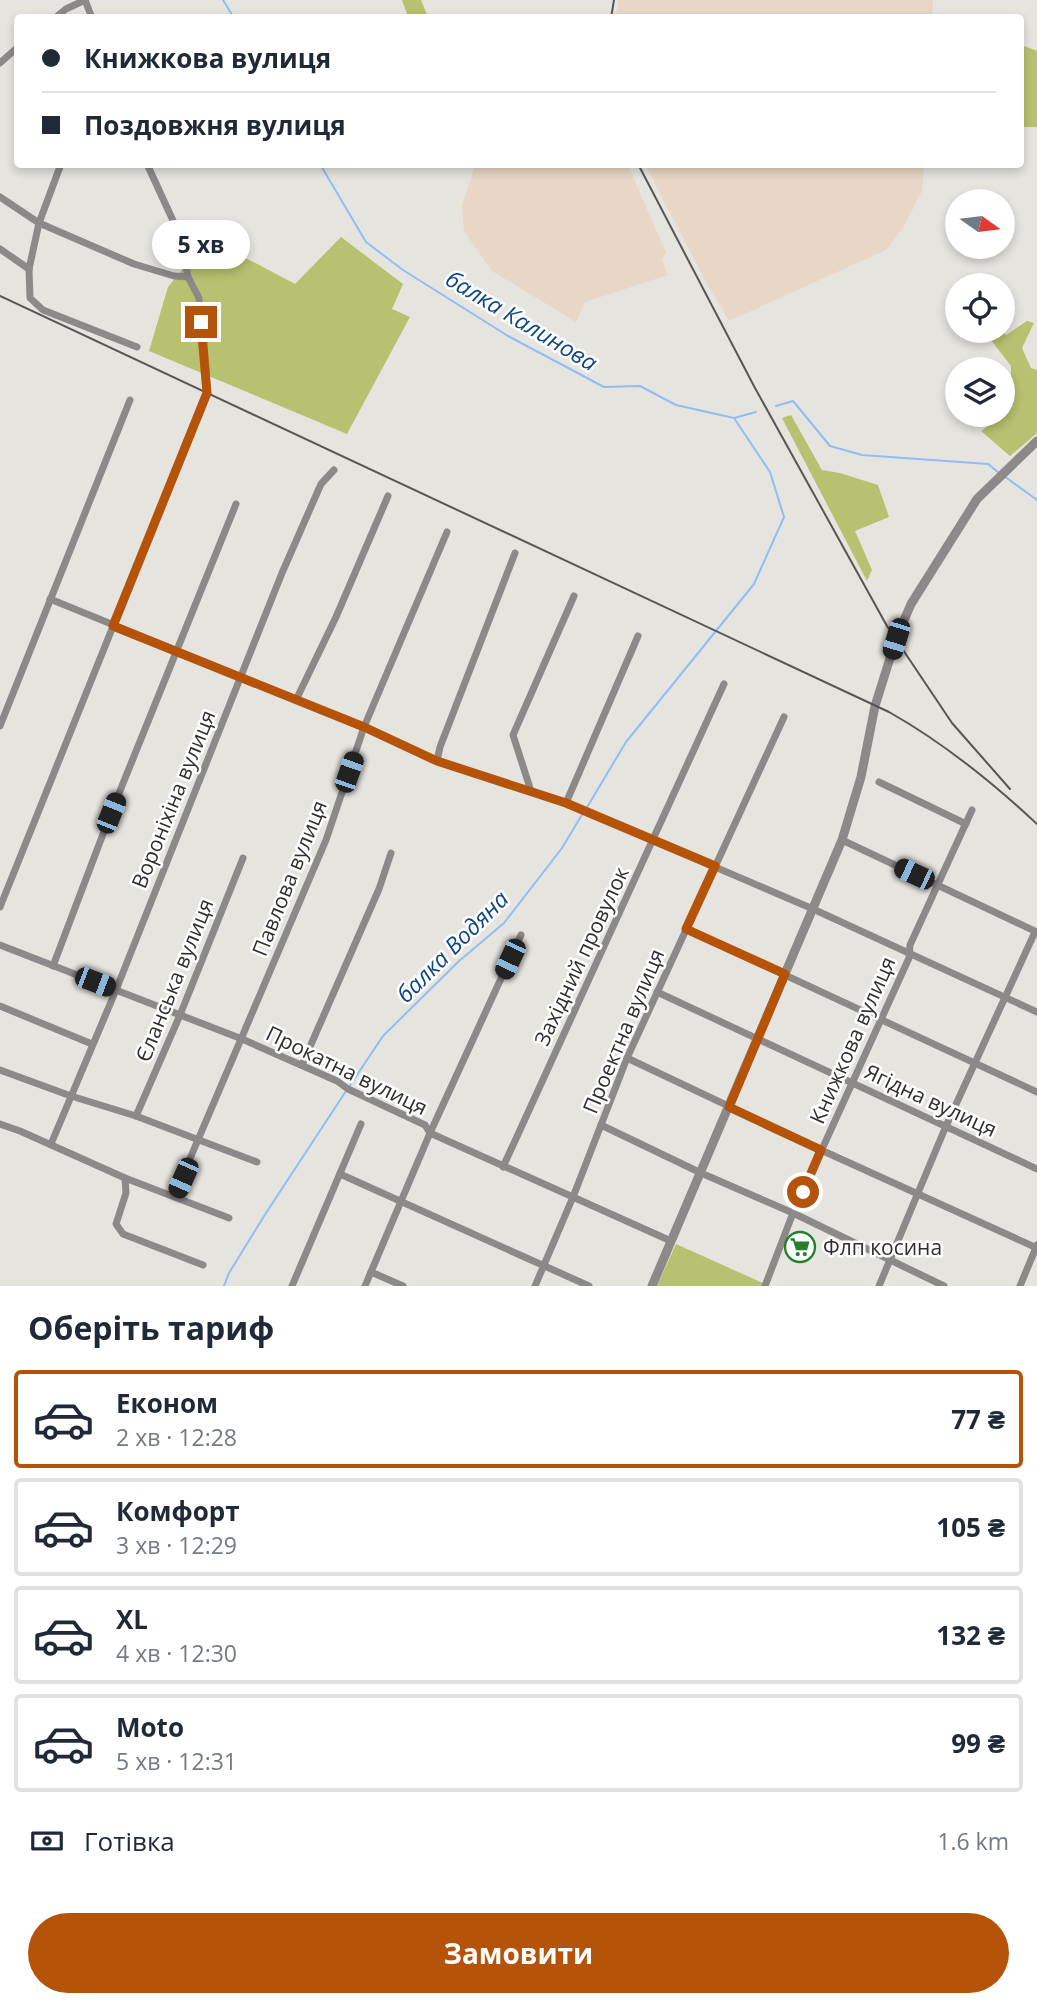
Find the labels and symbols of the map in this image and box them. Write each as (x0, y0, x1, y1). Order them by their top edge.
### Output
north arrow (945, 189, 1015, 259)
callout: 5 хв (152, 220, 250, 270)
water label: балка Калинова (440, 262, 604, 378)
route end (185, 306, 217, 338)
car (880, 616, 913, 662)
street label: Вороніхіна вулиця (124, 706, 222, 892)
car (333, 749, 366, 795)
car (94, 790, 129, 836)
street label: Павлова вулиця (245, 796, 333, 960)
car (891, 856, 938, 892)
street label: Західний провулок (527, 862, 635, 1050)
water label: балка Водяна (389, 883, 515, 1009)
street label: Єланська вулиця (129, 894, 219, 1066)
car (492, 936, 529, 982)
street label: Проектна вулиця (576, 944, 670, 1118)
street label: Книжкова вулиця (803, 952, 901, 1128)
car (72, 965, 119, 999)
street label: Прокатна вулиця (262, 1019, 432, 1121)
street label: Ягідна вулиця (860, 1057, 1002, 1143)
car (165, 1155, 202, 1201)
route start (787, 1176, 819, 1208)
supermarket icon: Флп косина (783, 1230, 817, 1264)
place label: Флп косина (823, 1233, 942, 1261)

